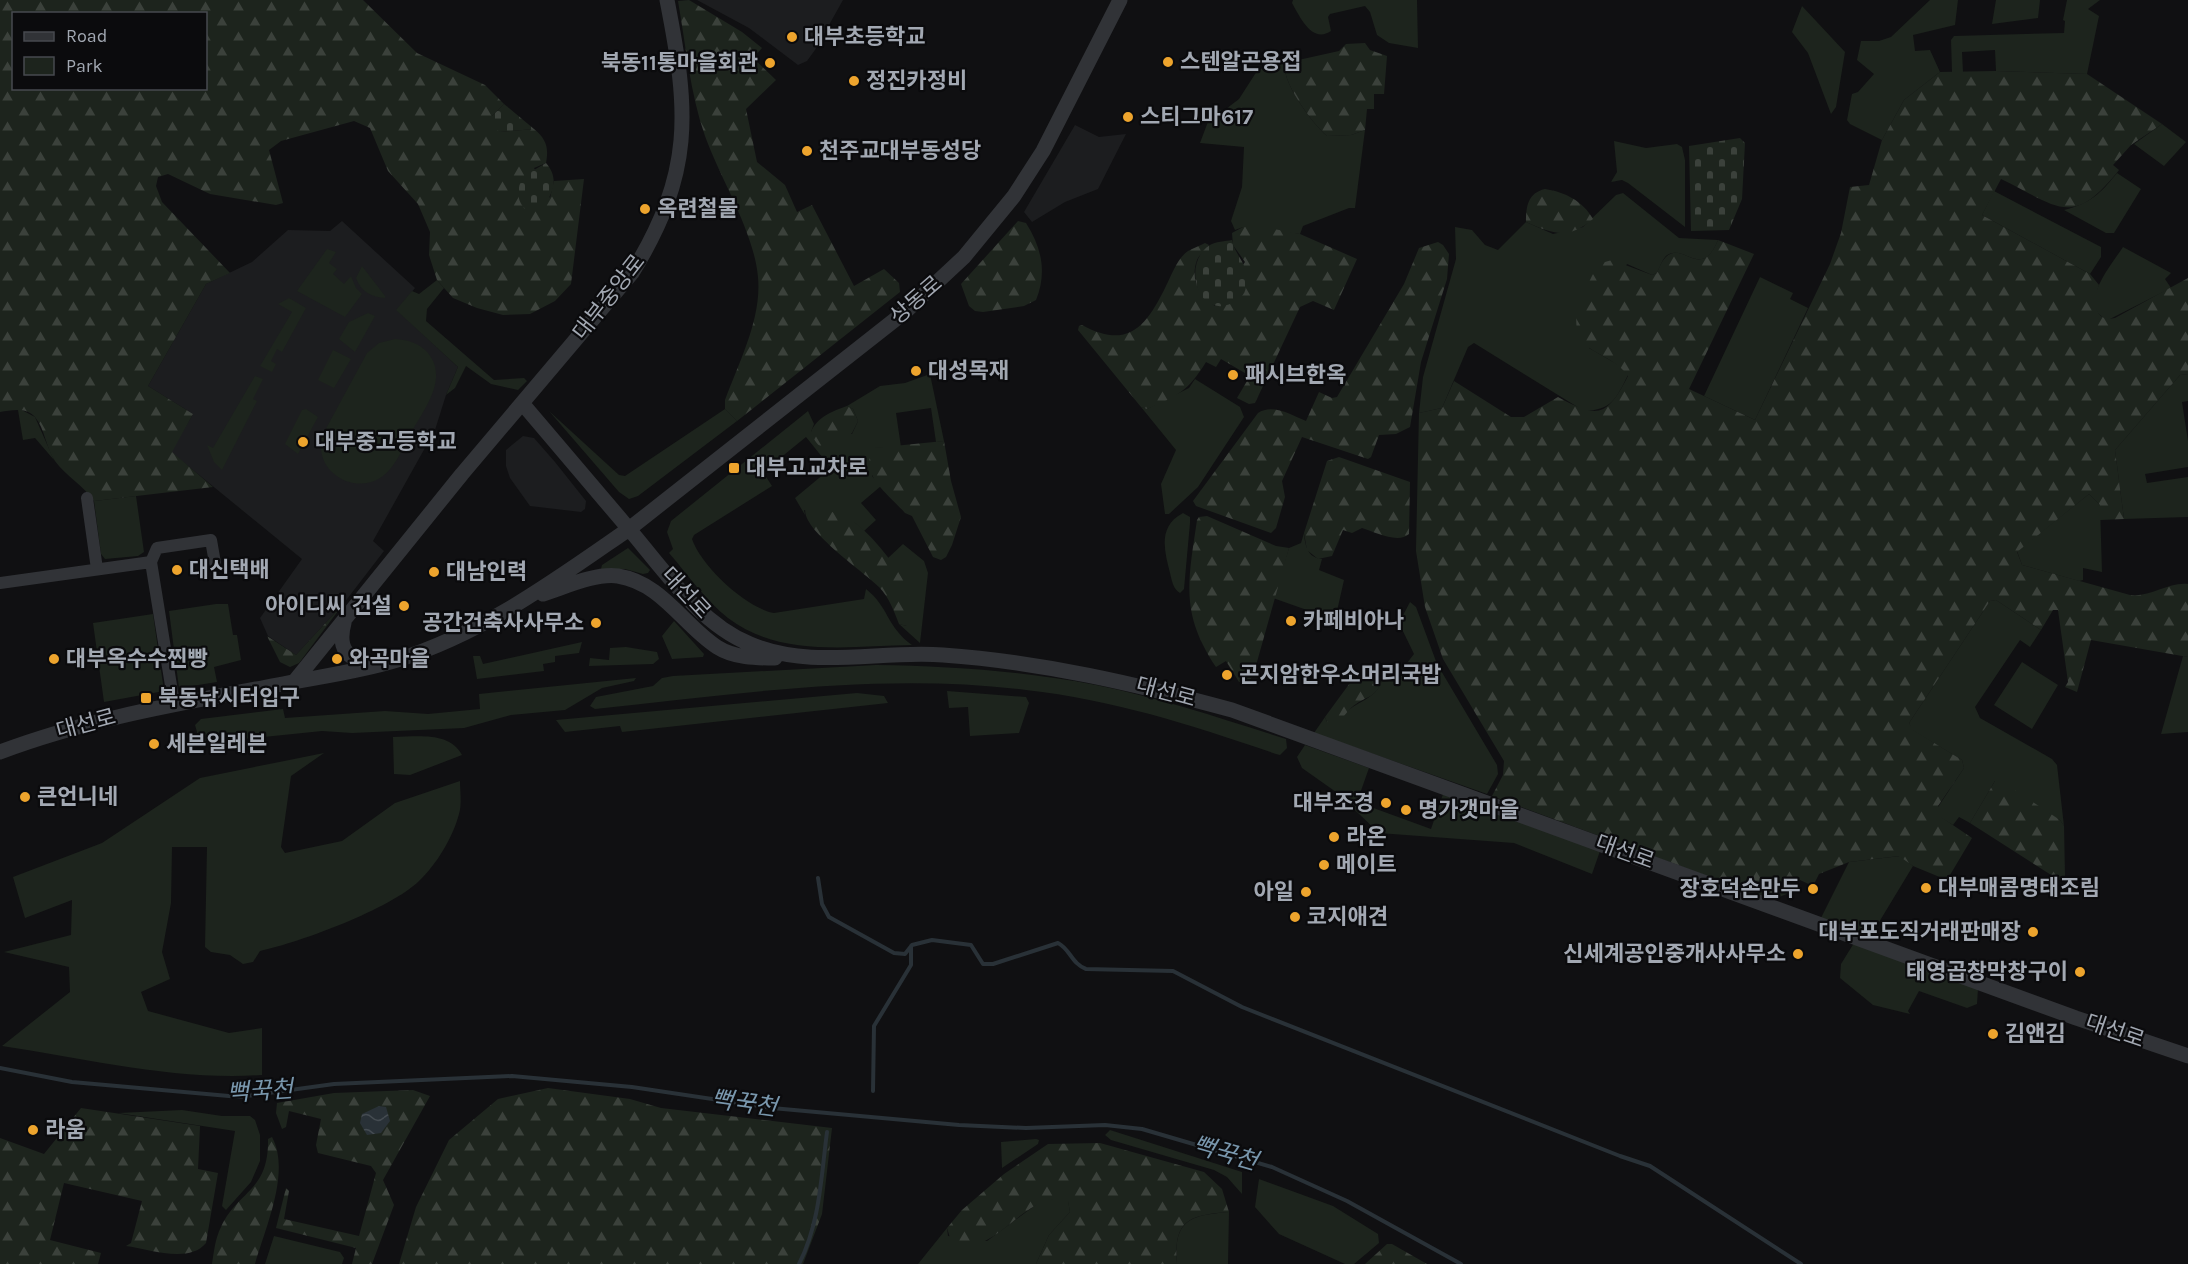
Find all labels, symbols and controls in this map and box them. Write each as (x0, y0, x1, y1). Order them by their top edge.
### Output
legend (12, 12, 207, 90)
place label: 대부초등학교 (804, 24, 925, 50)
text: Road (66, 25, 107, 47)
marker: 대부초등학교 (785, 30, 799, 44)
place label: 스텐알곤용접 (1180, 49, 1301, 75)
place label: 북동11통마을회관 (601, 50, 758, 76)
text: Park (66, 55, 103, 77)
marker: 스텐알곤용접 (1161, 55, 1175, 69)
marker: 북동11통마을회관 (763, 56, 777, 70)
place label: 정진카정비 (866, 68, 967, 94)
marker: 정진카정비 (847, 74, 861, 88)
place label: 스티그마617 (1140, 104, 1253, 130)
marker: 스티그마617 (1121, 110, 1135, 124)
place label: 천주교대부동성당 (819, 138, 981, 164)
marker: 천주교대부동성당 (800, 144, 814, 158)
place label: 옥련철물 (657, 196, 738, 222)
marker: 옥련철물 (638, 202, 652, 216)
street label: 대부중앙로 (568, 249, 650, 345)
street label: 상동로 (885, 270, 947, 330)
place label: 대성목재 (928, 358, 1009, 384)
place label: 패시브한옥 (1245, 362, 1346, 388)
marker: 대성목재 (909, 364, 923, 378)
marker: 패시브한옥 (1226, 368, 1240, 382)
place label: 대부중고등학교 (315, 429, 457, 455)
marker: 대부중고등학교 (296, 435, 310, 449)
place label: 대부고교차로 (746, 455, 867, 481)
marker: 대부고교차로 (727, 461, 741, 475)
place label: 대신택배 (189, 557, 270, 583)
place label: 대남인력 (446, 559, 527, 585)
street label: 대선로 (656, 562, 716, 624)
marker: 대신택배 (170, 563, 184, 577)
marker: 대남인력 (427, 565, 441, 579)
place label: 아이디씨 건설 (265, 593, 392, 619)
marker: 아이디씨 건설 (397, 599, 411, 613)
place label: 카페비아나 (1303, 608, 1404, 634)
place label: 공간건축사사무소 (422, 610, 584, 636)
marker: 카페비아나 (1284, 614, 1298, 628)
marker: 공간건축사사무소 (589, 616, 603, 630)
place label: 대부옥수수찐빵 (66, 646, 208, 672)
place label: 와곡마을 (349, 646, 430, 672)
marker: 대부옥수수찐빵 (47, 652, 61, 666)
marker: 와곡마을 (330, 652, 344, 666)
place label: 곤지암한우소머리국밥 (1239, 662, 1441, 688)
marker: 곤지암한우소머리국밥 (1220, 668, 1234, 682)
street label: 대선로 (1133, 672, 1199, 712)
place label: 북동낚시터입구 (158, 685, 300, 711)
marker: 북동낚시터입구 (139, 691, 153, 705)
street label: 대선로 (53, 704, 119, 744)
place label: 세븐일레븐 (166, 731, 267, 757)
marker: 세븐일레븐 (147, 737, 161, 751)
place label: 큰언니네 (37, 784, 118, 810)
marker: 큰언니네 (18, 790, 32, 804)
place label: 대부조경 (1293, 790, 1374, 816)
marker: 대부조경 (1379, 796, 1393, 810)
place label: 명가갯마을 (1418, 797, 1519, 823)
marker: 명가갯마을 (1399, 803, 1413, 817)
place label: 라온 (1346, 824, 1386, 850)
street label: 대선로 (1592, 829, 1658, 875)
marker: 라온 (1327, 830, 1341, 844)
place label: 메이트 (1336, 852, 1397, 878)
marker: 메이트 (1317, 858, 1331, 872)
place label: 대부매콤명태조림 (1938, 875, 2100, 901)
place label: 장호덕손만두 (1680, 876, 1801, 902)
place label: 아일 (1254, 879, 1294, 905)
marker: 대부매콤명태조림 (1919, 881, 1933, 895)
marker: 장호덕손만두 (1806, 882, 1820, 896)
marker: 아일 (1299, 885, 1313, 899)
place label: 코지애견 (1307, 904, 1388, 930)
marker: 코지애견 (1288, 910, 1302, 924)
place label: 대부포도직거래판매장 (1819, 919, 2021, 945)
marker: 대부포도직거래판매장 (2026, 925, 2040, 939)
place label: 신세계공인중개사사무소 (1563, 941, 1786, 967)
marker: 신세계공인중개사사무소 (1791, 947, 1805, 961)
place label: 태영곱창막창구이 (1906, 959, 2068, 985)
marker: 태영곱창막창구이 (2073, 965, 2087, 979)
street label: 대선로 (2082, 1009, 2148, 1053)
place label: 김앤김 (2005, 1021, 2066, 1047)
marker: 김앤김 (1986, 1027, 2000, 1041)
water label: 뻑꾹천 (226, 1075, 297, 1107)
water label: 뻑꾹천 (709, 1085, 782, 1122)
place label: 라움 (45, 1117, 85, 1143)
marker: 라움 (26, 1123, 40, 1137)
water label: 뻑꾹천 (1189, 1130, 1263, 1176)

